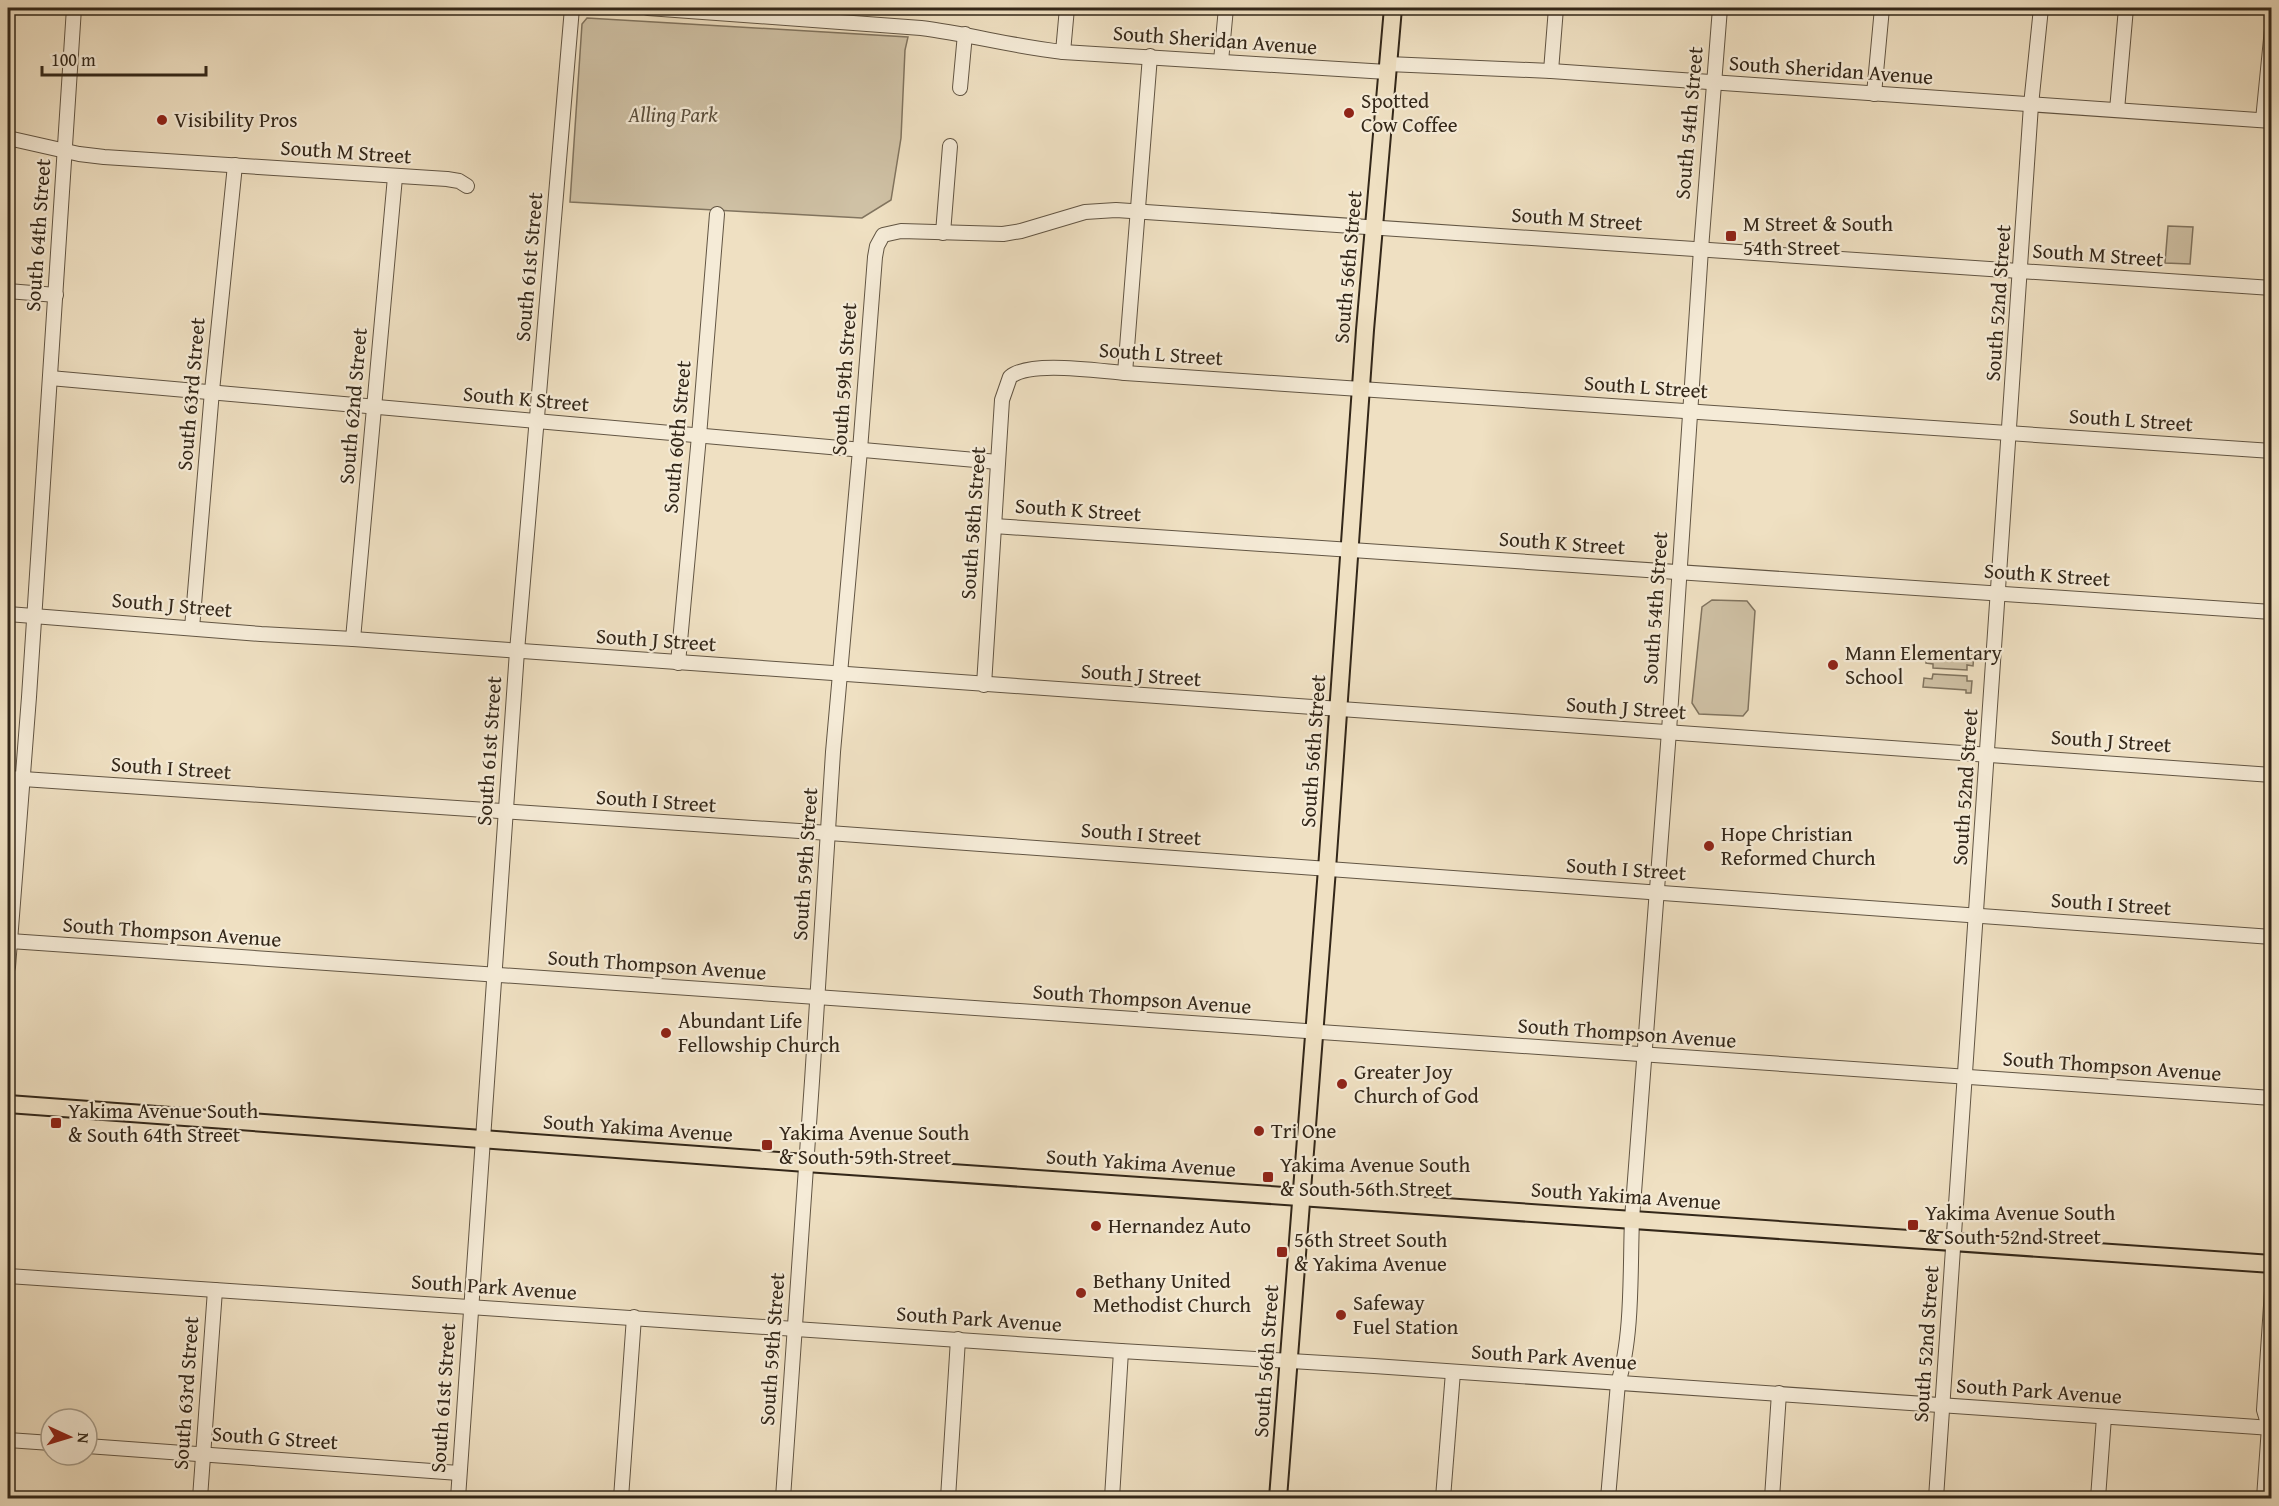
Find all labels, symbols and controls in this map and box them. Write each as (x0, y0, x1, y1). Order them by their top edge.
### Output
street label: South Sheridan Avenue (1112, 17, 1318, 62)
scale bar (42, 39, 206, 77)
street label: South 54th Street (1666, 45, 1711, 201)
text: 100 m (51, 46, 96, 73)
street label: South Sheridan Avenue (1728, 47, 1934, 92)
place label: Spotted Cow Coffee (1361, 85, 1458, 140)
park label: Alling Park (627, 99, 718, 130)
place label: Visibility Pros (174, 104, 298, 135)
marker: Spotted Cow Coffee (1342, 106, 1356, 120)
marker: Visibility Pros (155, 113, 169, 127)
street label: South M Street (280, 131, 413, 172)
street label: South 64th Street (17, 157, 58, 313)
street label: South 56th Street (1325, 189, 1370, 345)
street label: South 61st Street (507, 190, 551, 343)
street label: South M Street (1511, 198, 1644, 239)
place label: M Street & South 54th Street (1743, 208, 1893, 263)
street label: South 52nd Street (1977, 223, 2018, 382)
marker: M Street & South 54th Street (1724, 229, 1738, 243)
street label: South M Street (2032, 234, 2165, 275)
street label: South 59th Street (823, 301, 864, 457)
street label: South 63rd Street (168, 315, 213, 472)
street label: South 62nd Street (330, 326, 375, 486)
street label: South L Street (1098, 334, 1225, 373)
street label: South 60th Street (654, 359, 699, 515)
street label: South L Street (1583, 367, 1710, 406)
street label: South K Street (462, 378, 591, 419)
street label: South L Street (2068, 400, 2195, 439)
street label: South 58th Street (952, 445, 993, 601)
street label: South K Street (1014, 490, 1143, 529)
street label: South K Street (1498, 523, 1627, 562)
street label: South 54th Street (1634, 530, 1675, 686)
street label: South K Street (1983, 555, 2112, 594)
street label: South J Street (111, 584, 234, 625)
street label: South J Street (595, 620, 718, 659)
place label: Mann Elementary School (1845, 637, 2003, 692)
street label: South J Street (1080, 655, 1203, 694)
marker: Mann Elementary School (1826, 658, 1840, 672)
street label: South 56th Street (1292, 673, 1333, 829)
street label: South 61st Street (468, 675, 509, 827)
street label: South J Street (1565, 688, 1688, 727)
street label: South 52nd Street (1944, 707, 1985, 866)
street label: South J Street (2050, 721, 2173, 760)
street label: South I Street (110, 748, 233, 787)
street label: South I Street (595, 781, 718, 820)
street label: South 59th Street (784, 786, 825, 942)
street label: South I Street (1080, 814, 1203, 853)
place label: Hope Christian Reformed Church (1721, 818, 1876, 873)
marker: Hope Christian Reformed Church (1702, 839, 1716, 853)
street label: South I Street (1565, 849, 1688, 888)
street label: South I Street (2050, 884, 2173, 923)
street label: South Thompson Avenue (62, 908, 282, 955)
street label: South Thompson Avenue (547, 941, 767, 988)
street label: South Thompson Avenue (1032, 975, 1252, 1022)
place label: Abundant Life Fellowship Church (678, 1005, 840, 1060)
street label: South Thompson Avenue (1517, 1009, 1737, 1056)
marker: Abundant Life Fellowship Church (659, 1026, 673, 1040)
street label: South Thompson Avenue (2002, 1042, 2222, 1089)
place label: Greater Joy Church of God (1354, 1056, 1479, 1111)
marker: Greater Joy Church of God (1335, 1077, 1349, 1091)
place label: Yakima Avenue South & South 64th Street (68, 1095, 258, 1150)
street label: South Yakima Avenue (542, 1105, 734, 1150)
place label: Tri One (1271, 1115, 1336, 1146)
marker: Yakima Avenue South & South 64th Street (49, 1116, 63, 1130)
place label: Yakima Avenue South & South 59th Street (779, 1117, 969, 1172)
marker: Tri One (1252, 1124, 1266, 1138)
marker: Yakima Avenue South & South 59th Street (760, 1138, 774, 1152)
street label: South Yakima Avenue (1045, 1140, 1237, 1185)
place label: Yakima Avenue South & South 56th Street (1280, 1149, 1470, 1204)
marker: Yakima Avenue South & South 56th Street (1261, 1170, 1275, 1184)
street label: South Yakima Avenue (1530, 1173, 1722, 1218)
place label: Yakima Avenue South & South 52nd Street (1925, 1197, 2115, 1252)
place label: Hernandez Auto (1108, 1210, 1251, 1241)
marker: Yakima Avenue South & South 52nd Street (1906, 1218, 1920, 1232)
marker: Hernandez Auto (1089, 1219, 1103, 1233)
place label: 56th Street South & Yakima Avenue (1294, 1224, 1448, 1279)
marker: 56th Street South & Yakima Avenue (1275, 1245, 1289, 1259)
street label: South 52nd Street (1905, 1264, 1946, 1423)
street label: South Park Avenue (410, 1265, 578, 1308)
place label: Bethany United Methodist Church (1093, 1265, 1251, 1320)
street label: South 59th Street (751, 1271, 792, 1427)
street label: South 56th Street (1245, 1283, 1286, 1439)
marker: Bethany United Methodist Church (1074, 1286, 1088, 1300)
place label: Safeway Fuel Station (1353, 1287, 1459, 1342)
street label: South Park Avenue (895, 1297, 1063, 1340)
marker: Safeway Fuel Station (1334, 1308, 1348, 1322)
street label: South 63rd Street (165, 1315, 206, 1471)
street label: South 61st Street (422, 1322, 463, 1474)
street label: South Park Avenue (1470, 1335, 1638, 1378)
street label: South Park Avenue (1955, 1369, 2123, 1412)
north arrow (39, 1407, 99, 1467)
street label: South G Street (211, 1418, 340, 1457)
text: N (72, 1432, 96, 1445)

